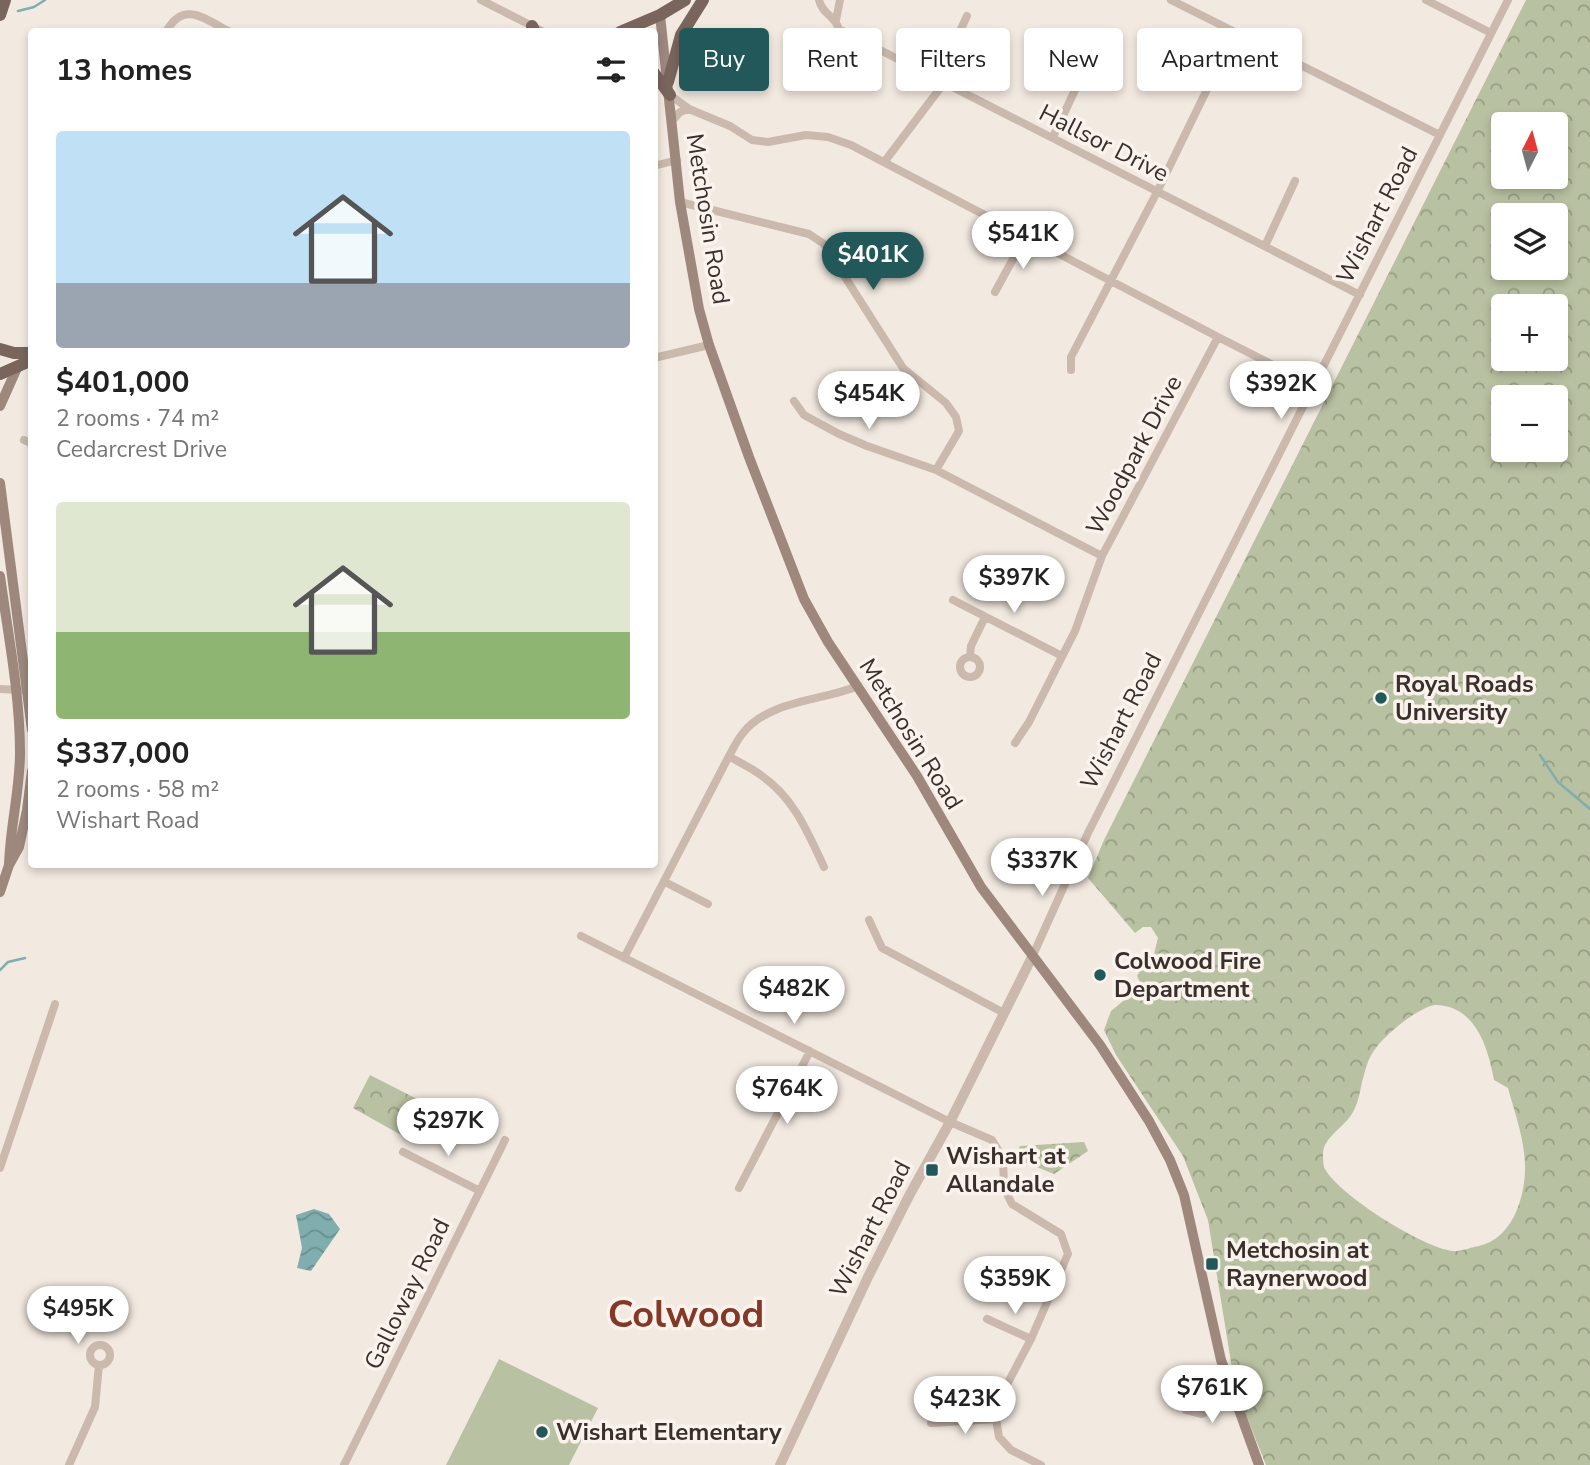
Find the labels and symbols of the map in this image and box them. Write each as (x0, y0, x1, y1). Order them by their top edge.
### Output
street label: Hallsor Drive (1034, 97, 1174, 189)
north arrow (1491, 112, 1568, 189)
street label: Metchosin Road (679, 131, 737, 307)
street label: Wishart Road (1329, 141, 1425, 289)
pin: $541K (974, 212, 1072, 271)
pin: $401K (824, 232, 922, 292)
pin: $392K (1232, 362, 1330, 421)
street label: Woodpark Drive (1079, 370, 1189, 540)
pin: $454K (820, 372, 918, 431)
pin: $397K (965, 556, 1063, 615)
street label: Wishart Road (1073, 647, 1169, 795)
street label: Metchosin Road (852, 652, 970, 816)
place label: Royal Roads University (1395, 668, 1534, 728)
marker: Royal Roads University (1373, 690, 1389, 706)
pin: $337K (993, 838, 1091, 898)
place label: Colwood Fire Department (1114, 945, 1261, 1005)
pin: $482K (745, 967, 843, 1026)
marker: Colwood Fire Department (1092, 967, 1108, 983)
pin: $764K (738, 1066, 836, 1126)
pin: $297K (399, 1098, 497, 1158)
place label: Wishart at Allandale (946, 1140, 1067, 1200)
street label: Wishart Road (822, 1155, 918, 1303)
marker: Wishart at Allandale (924, 1162, 940, 1178)
street label: Galloway Road (357, 1213, 457, 1375)
place label: Metchosin at Raynerwood (1226, 1234, 1370, 1294)
pin: $359K (966, 1256, 1064, 1316)
marker: Metchosin at Raynerwood (1204, 1256, 1220, 1272)
pin: $495K (29, 1286, 127, 1346)
district label: Colwood (608, 1289, 764, 1340)
pin: $761K (1163, 1366, 1261, 1425)
pin: $423K (916, 1376, 1014, 1436)
place label: Wishart Elementary (556, 1416, 782, 1448)
marker: Wishart Elementary (534, 1424, 550, 1440)

